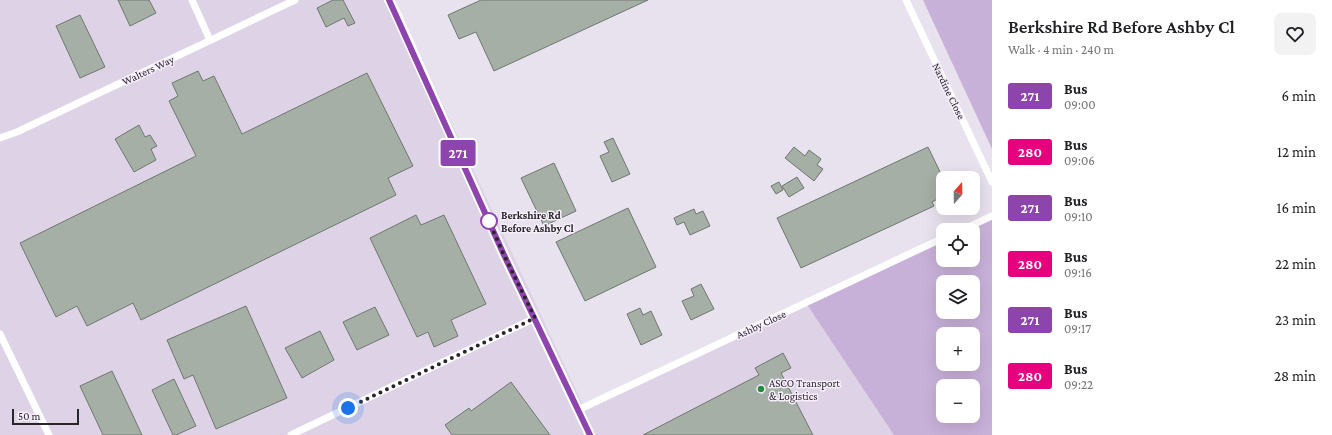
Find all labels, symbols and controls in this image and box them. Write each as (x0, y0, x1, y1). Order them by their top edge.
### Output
button: heart (1274, 13, 1316, 55)
text: Berkshire Rd Before Ashby Cl (1008, 16, 1235, 37)
text: Walk · 4 min · 240 m (1008, 42, 1114, 57)
street label: Walters Way (120, 52, 177, 88)
street label: Nardine Close (930, 61, 968, 121)
text: Bus (1064, 81, 1087, 97)
text: 271 (1021, 88, 1039, 104)
text: 6 min (1282, 88, 1316, 104)
text: 09:00 (1064, 97, 1096, 112)
text: Bus (1064, 137, 1087, 153)
line badge: 271 (435, 140, 481, 166)
text: 280 (1018, 144, 1042, 160)
text: 12 min (1277, 144, 1316, 160)
text: 271 (449, 145, 467, 161)
text: 09:06 (1064, 153, 1095, 168)
north arrow (936, 171, 980, 215)
map controls (936, 171, 980, 423)
text: Bus (1064, 193, 1087, 209)
text: 271 (1021, 200, 1039, 216)
text: 16 min (1277, 200, 1316, 216)
place label: Berkshire Rd Before Ashby Cl (501, 209, 575, 234)
text: 09:10 (1064, 209, 1093, 224)
marker: Berkshire Rd Before Ashby Cl (480, 212, 498, 230)
button: locate (936, 223, 980, 267)
text: Bus (1064, 249, 1087, 265)
text: 280 (1018, 256, 1042, 272)
text: 22 min (1275, 256, 1316, 272)
text: 09:16 (1064, 265, 1092, 280)
button: layers (936, 275, 980, 319)
text: Bus (1064, 305, 1087, 321)
street label: Ashby Close (734, 307, 788, 342)
text: 271 (1021, 312, 1039, 328)
text: 23 min (1275, 312, 1316, 328)
text: 09:17 (1064, 321, 1091, 336)
button: + (936, 327, 980, 371)
text: Bus (1064, 361, 1087, 377)
text: 280 (1018, 368, 1042, 384)
text: 28 min (1274, 368, 1316, 384)
place label: ASCO Transport & Logistics (769, 377, 840, 403)
text: 09:22 (1064, 377, 1093, 392)
button: − (936, 379, 980, 423)
marker: ASCO Transport & Logistics (756, 384, 766, 394)
your location (338, 398, 358, 418)
scale bar (12, 407, 79, 426)
text: 50 m (18, 410, 40, 422)

